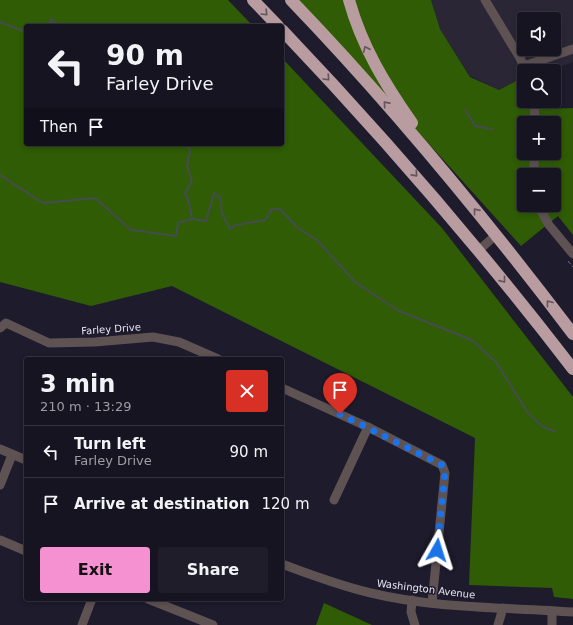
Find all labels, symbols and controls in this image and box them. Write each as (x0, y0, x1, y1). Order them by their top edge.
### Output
one-way arrow (261, 8, 268, 16)
map controls (517, 12, 561, 212)
button: sound (517, 12, 561, 56)
text: 90 m (106, 39, 184, 72)
icon: left (40, 40, 92, 92)
one-way arrow (363, 45, 371, 53)
button: search (517, 64, 561, 108)
text: Farley Drive (106, 73, 214, 94)
one-way arrow (322, 73, 330, 81)
one-way arrow (384, 101, 391, 108)
icon: arrive (85, 116, 107, 138)
button: + (517, 116, 561, 160)
text: Then (40, 118, 77, 136)
button: − (517, 168, 561, 212)
one-way arrow (410, 169, 417, 177)
one-way arrow (474, 208, 481, 215)
one-way arrow (499, 276, 506, 283)
one-way arrow (547, 301, 554, 308)
street label: Farley Drive (81, 321, 141, 337)
text: 3 min (40, 370, 115, 398)
button: close (226, 370, 268, 412)
pin (323, 373, 357, 414)
icon: arrive (329, 379, 351, 401)
text: 210 m · 13:29 (40, 399, 131, 414)
text: Turn left (74, 435, 146, 453)
icon: left (40, 441, 62, 463)
text: 90 m (230, 443, 268, 461)
text: Farley Drive (74, 453, 152, 468)
icon: arrive (40, 493, 62, 515)
text: Arrive at destination (74, 495, 249, 513)
text: 120 m (261, 495, 310, 513)
position arrow (416, 529, 458, 571)
button: Exit (40, 547, 150, 593)
button: Share (158, 547, 268, 593)
street label: Washington Avenue (376, 578, 476, 600)

